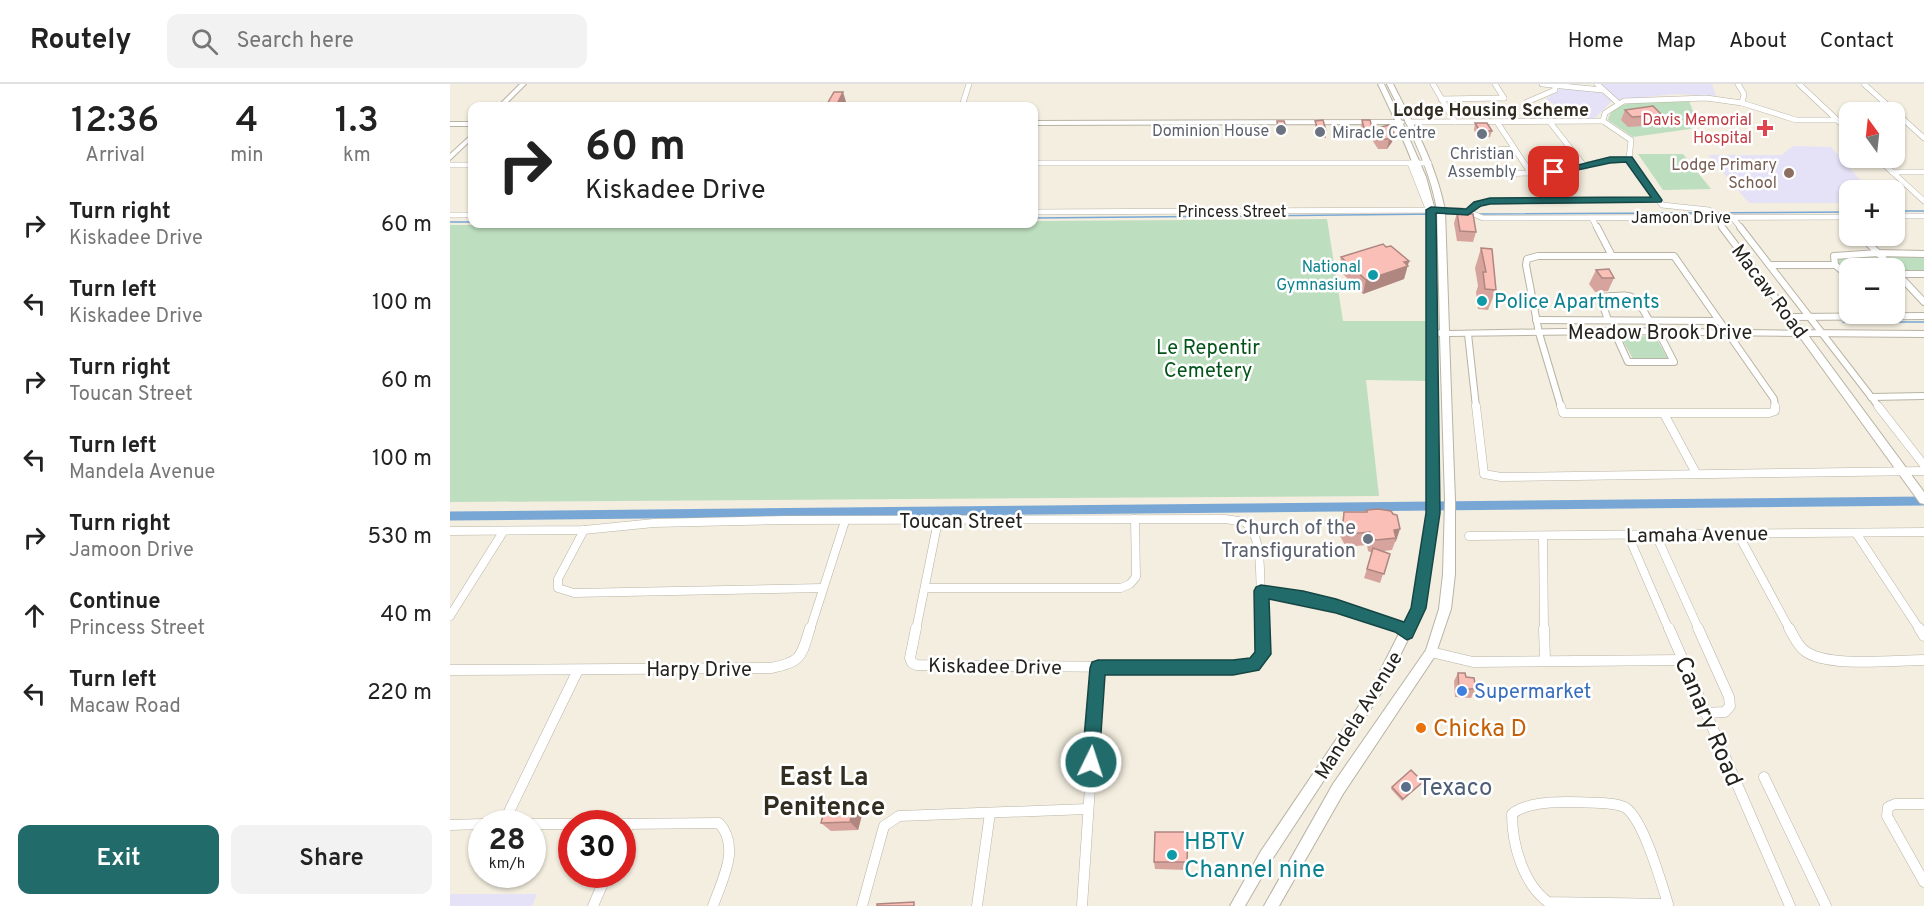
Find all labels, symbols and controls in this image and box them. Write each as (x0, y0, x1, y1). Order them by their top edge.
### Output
search box (167, 14, 587, 68)
text: Routely (30, 23, 131, 59)
icon: search (188, 25, 221, 58)
text: Search here (236, 28, 354, 55)
text: Home (1568, 28, 1624, 55)
text: Map (1657, 28, 1696, 55)
text: About (1729, 28, 1787, 55)
text: Contact (1820, 28, 1894, 55)
text: 12:36 (71, 99, 159, 145)
text: 4 (235, 99, 258, 145)
text: 1.3 (335, 99, 379, 145)
district label: Lodge Housing Scheme (1393, 100, 1589, 123)
north arrow (1839, 102, 1905, 168)
map controls (1839, 102, 1905, 324)
place label: Davis Memorial Hospital (1642, 111, 1752, 149)
marker: Davis Memorial Hospital (1756, 119, 1774, 137)
text: 60 m (585, 122, 686, 175)
place label: Dominion House (1152, 122, 1269, 142)
marker: Dominion House (1274, 123, 1288, 137)
place label: Miracle Centre (1332, 124, 1436, 144)
marker: Miracle Centre (1313, 125, 1327, 139)
icon: right (486, 126, 564, 204)
marker: Christian Assembly (1475, 127, 1489, 141)
text: Arrival (85, 143, 145, 169)
text: min (230, 143, 264, 169)
text: km (343, 143, 371, 169)
place label: Christian Assembly (1447, 145, 1517, 183)
pin (1528, 146, 1579, 197)
icon: arrive (1537, 155, 1570, 188)
place label: Lodge Primary School (1671, 156, 1777, 194)
marker: Lodge Primary School (1782, 166, 1796, 180)
text: Kiskadee Drive (585, 174, 766, 208)
button: + (1839, 180, 1905, 246)
text: Turn right (69, 199, 171, 226)
street label: Princess Street (1178, 203, 1286, 223)
icon: right (18, 209, 51, 242)
street label: Jamoon Drive (1631, 209, 1731, 229)
text: 60 m (381, 212, 432, 239)
text: Kiskadee Drive (69, 226, 203, 252)
street label: Macaw Road (1724, 240, 1812, 345)
place label: National Gymnasium (1276, 258, 1361, 296)
button: − (1839, 258, 1905, 324)
marker: National Gymnasium (1366, 268, 1380, 282)
text: Turn left (69, 277, 157, 304)
icon: left (18, 287, 51, 320)
text: 100 m (372, 290, 432, 317)
place label: Police Apartments (1494, 290, 1660, 316)
marker: Police Apartments (1475, 294, 1489, 308)
text: Kiskadee Drive (69, 304, 203, 330)
street label: Meadow Brook Drive (1568, 321, 1752, 347)
park label: Le Repentir Cemetery (1156, 336, 1260, 385)
text: Turn right (69, 355, 171, 382)
icon: right (18, 365, 51, 398)
text: 60 m (381, 368, 432, 395)
text: Toucan Street (69, 382, 193, 408)
text: Turn left (69, 433, 157, 460)
icon: left (18, 443, 51, 476)
text: 100 m (372, 446, 432, 473)
text: Mandela Avenue (69, 460, 215, 486)
street label: Toucan Street (899, 510, 1023, 536)
text: Turn right (69, 511, 171, 538)
place label: Church of the Transfiguration (1221, 516, 1356, 565)
icon: right (18, 521, 51, 554)
street label: Lamaha Avenue (1626, 522, 1768, 550)
text: 530 m (367, 524, 432, 551)
marker: Church of the Transfiguration (1361, 532, 1375, 546)
text: Jamoon Drive (69, 538, 194, 564)
text: Continue (69, 589, 160, 616)
icon: ahead (18, 599, 51, 632)
text: 40 m (380, 602, 432, 629)
text: Princess Street (69, 616, 205, 642)
street label: Mandela Avenue (1310, 647, 1409, 785)
street label: Canary Road (1666, 652, 1748, 791)
street label: Kiskadee Drive (928, 654, 1062, 682)
street label: Harpy Drive (646, 658, 752, 684)
text: Turn left (69, 667, 157, 694)
icon: left (18, 677, 51, 710)
text: 220 m (367, 680, 432, 707)
place label: Supermarket (1474, 680, 1591, 706)
marker: Supermarket (1455, 684, 1469, 698)
text: Macaw Road (69, 694, 181, 720)
place label: Chicka D (1433, 715, 1527, 745)
marker: Chicka D (1414, 721, 1428, 735)
position arrow (1059, 730, 1123, 794)
district label: East La Penitence (763, 762, 885, 825)
place label: Texaco (1418, 774, 1492, 804)
marker: Texaco (1399, 780, 1413, 794)
speed limit sign: 30 (558, 810, 636, 888)
text: 28 (488, 823, 526, 860)
button: Exit (18, 825, 219, 894)
button: Share (231, 825, 432, 894)
place label: HBTV Channel nine (1184, 828, 1325, 886)
marker: HBTV Channel nine (1165, 848, 1179, 862)
text: km/h (489, 855, 525, 874)

